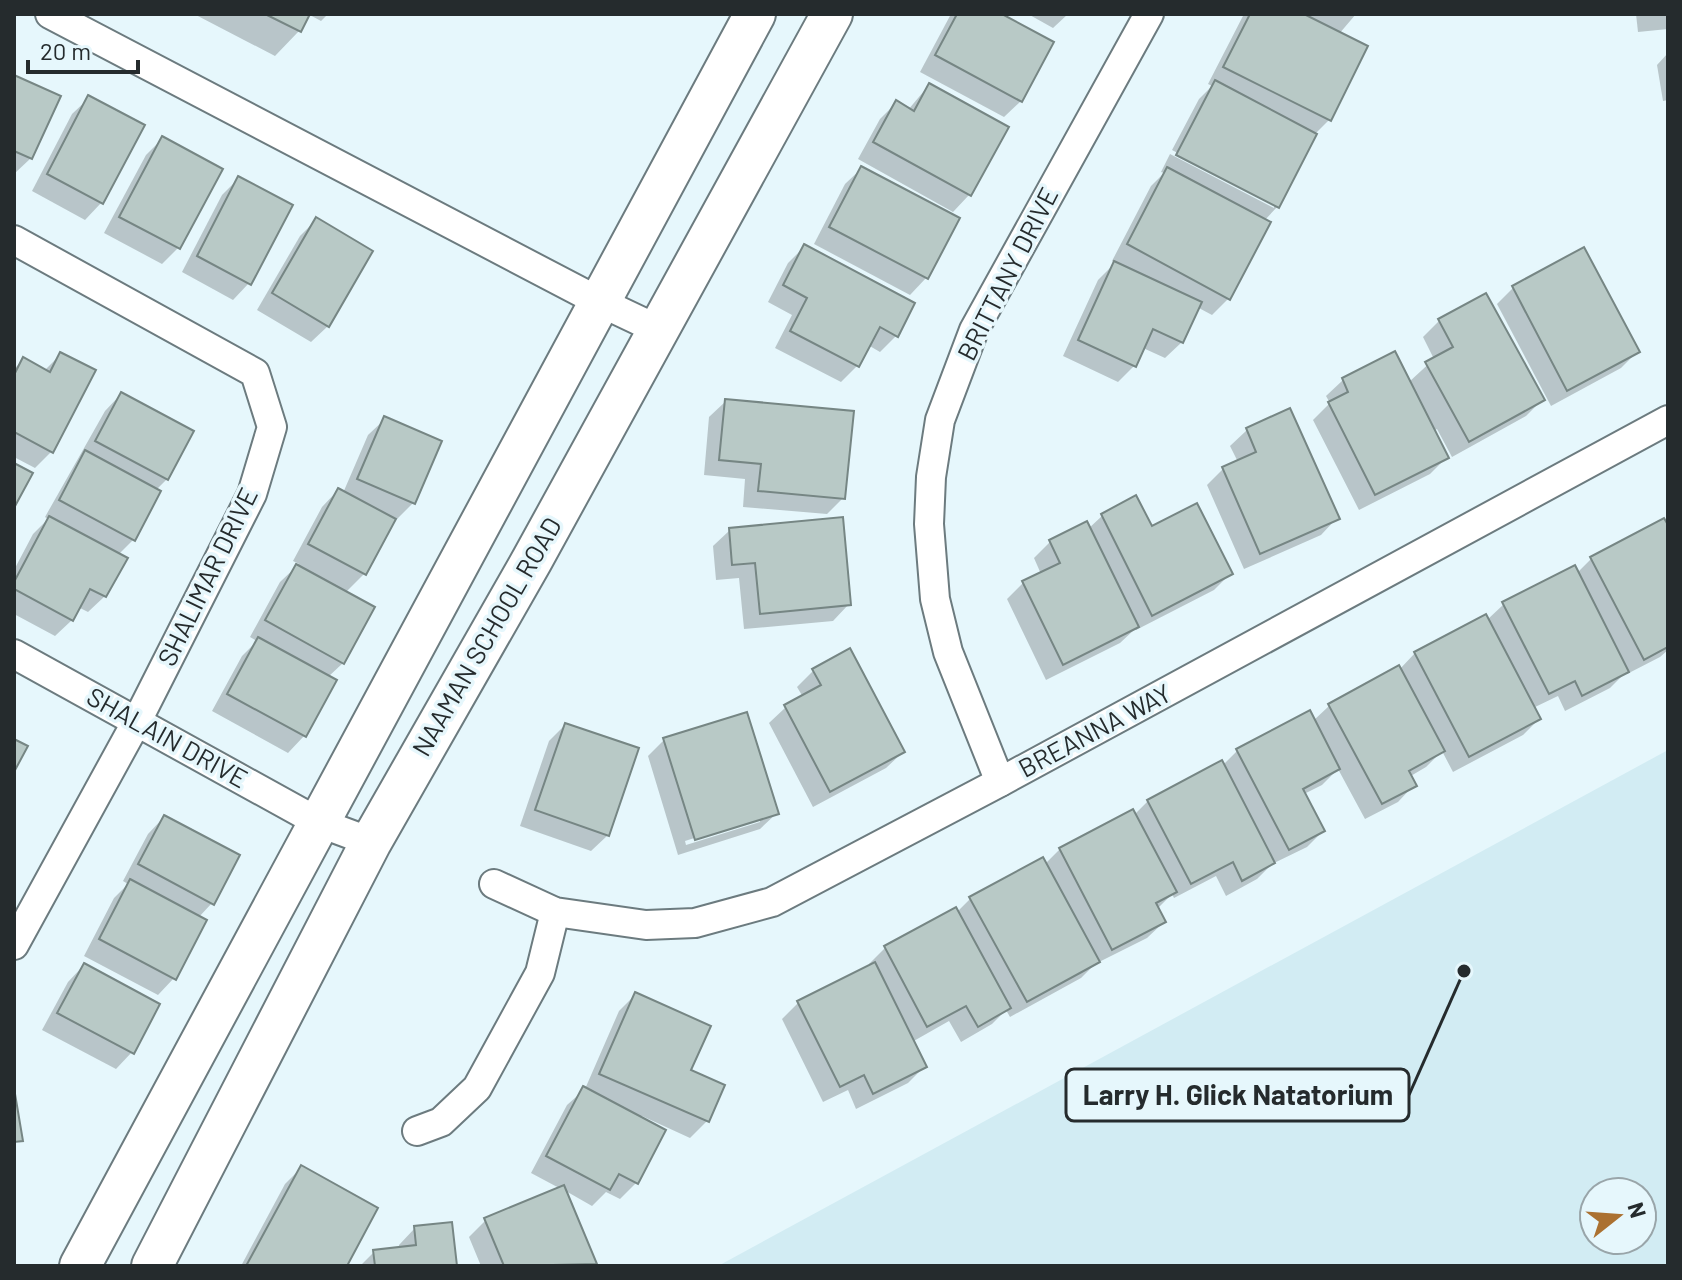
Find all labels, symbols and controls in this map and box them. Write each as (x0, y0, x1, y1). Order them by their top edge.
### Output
scale bar (28, 24, 138, 74)
text: 20 m (40, 36, 91, 65)
street label: BRITTANY DRIVE (950, 182, 1064, 365)
street label: SHALIMAR DRIVE (150, 482, 263, 671)
street label: NAAMAN SCHOOL ROAD (405, 511, 567, 761)
street label: BREANNA WAY (1013, 676, 1176, 783)
street label: SHALAIN DRIVE (82, 680, 253, 794)
callout: Larry H. Glick Natatorium (1066, 1069, 1409, 1121)
text: Larry H. Glick Natatorium (1083, 1077, 1393, 1111)
north arrow (1578, 1176, 1658, 1256)
text: N (1624, 1199, 1653, 1221)

